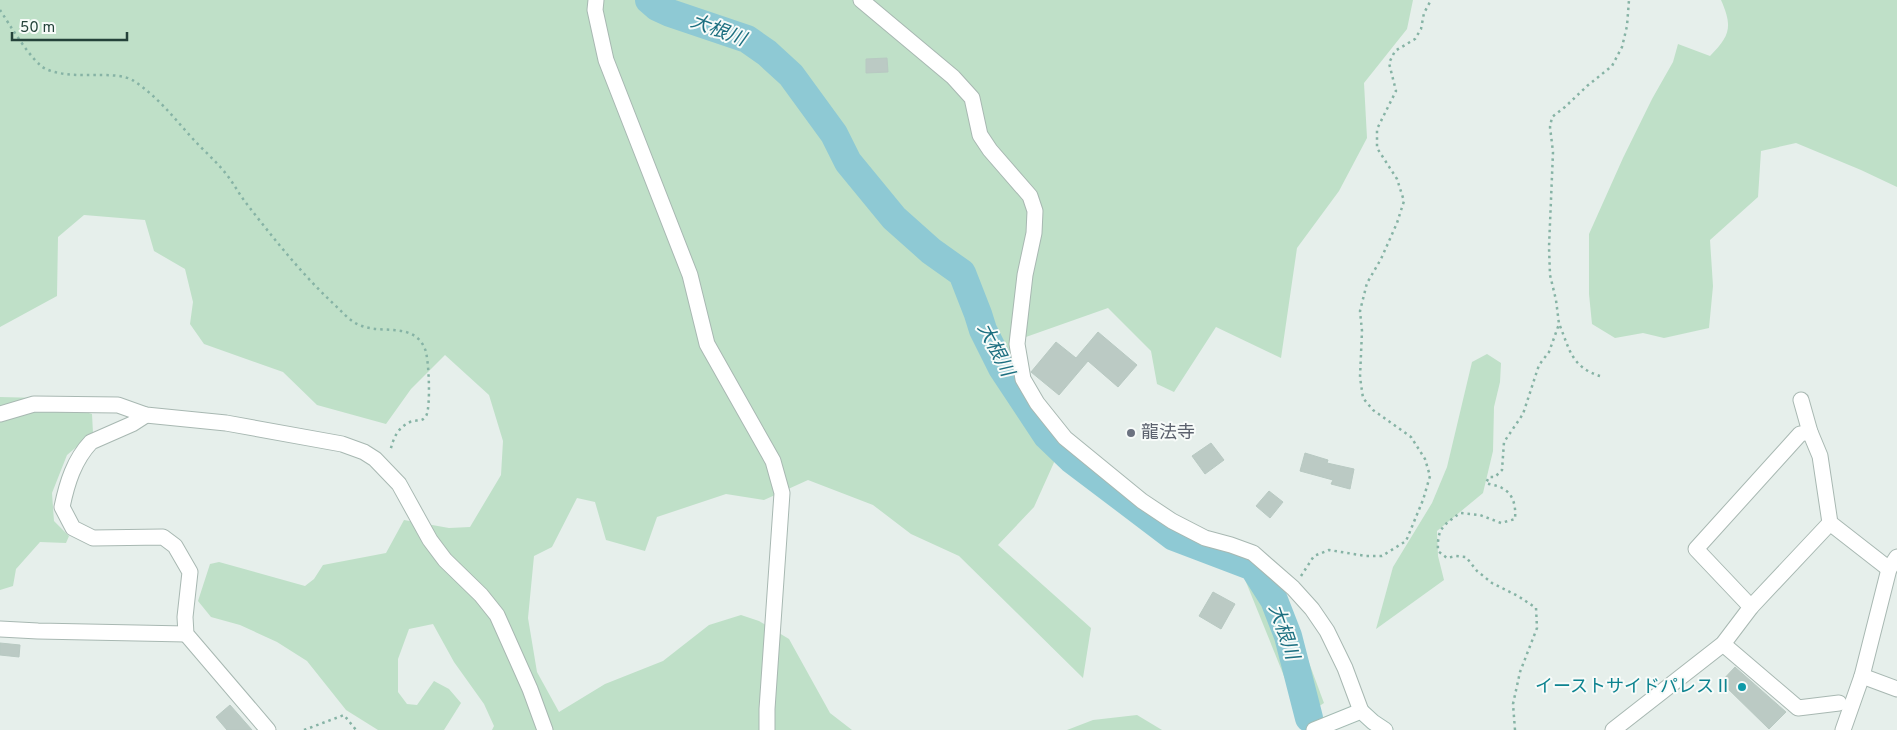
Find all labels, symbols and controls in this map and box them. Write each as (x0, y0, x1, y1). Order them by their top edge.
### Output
scale bar (12, 10, 128, 42)
water label: 大根川 (687, 10, 751, 53)
text: 50 m (20, 19, 55, 38)
water label: 大根川 (971, 319, 1020, 383)
place label: 龍法寺 (1141, 422, 1195, 445)
marker: 龍法寺 (1125, 427, 1137, 439)
water label: 大根川 (1262, 601, 1304, 665)
place label: イーストサイドパレスⅡ (1535, 676, 1732, 699)
marker: イーストサイドパレスⅡ (1736, 681, 1748, 693)

